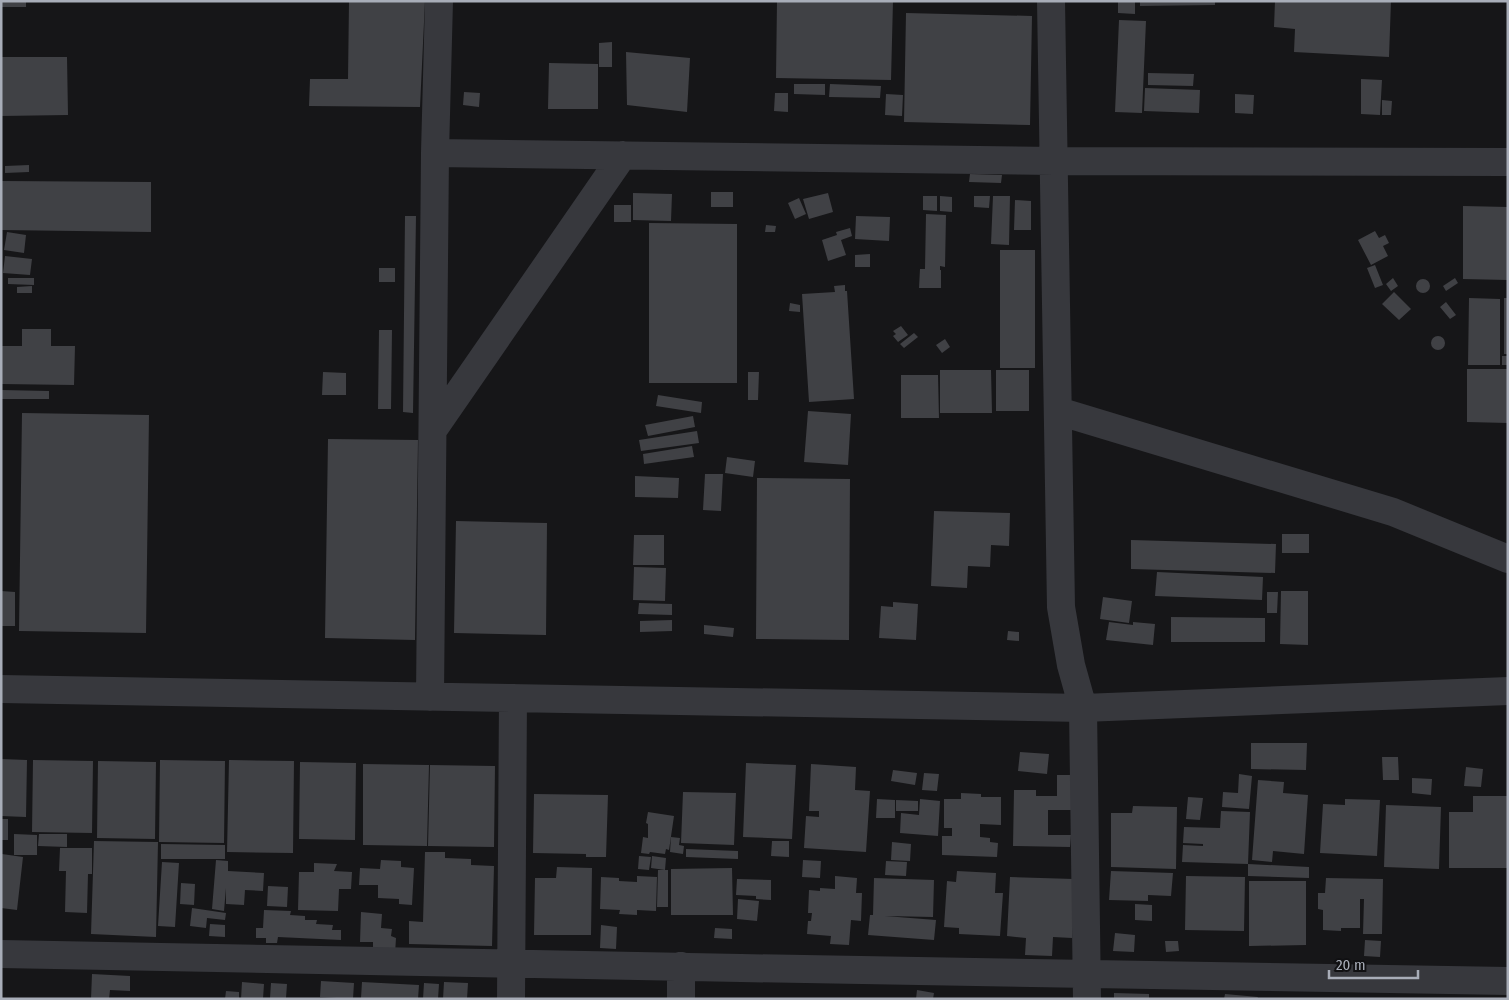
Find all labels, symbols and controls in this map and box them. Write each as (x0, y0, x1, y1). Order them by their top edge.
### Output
scale bar (1329, 948, 1418, 980)
text: 20 m (1336, 956, 1366, 974)

